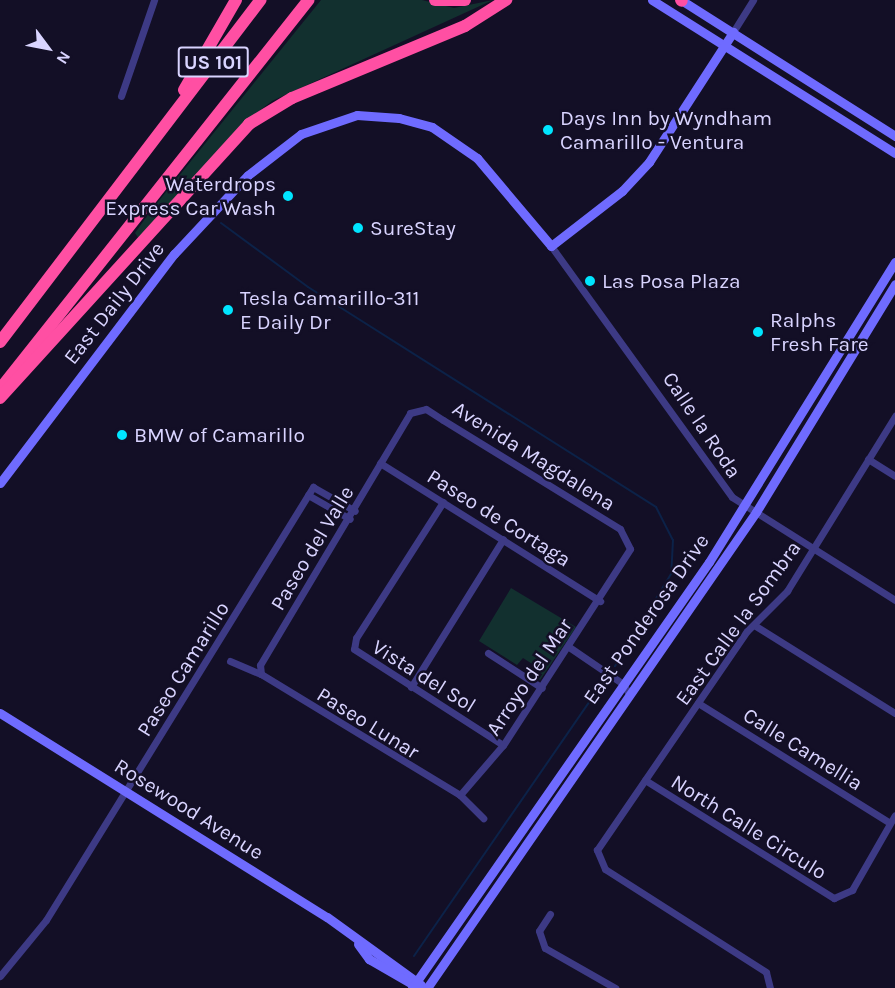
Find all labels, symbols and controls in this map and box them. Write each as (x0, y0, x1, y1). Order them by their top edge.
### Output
north arrow (18, 18, 78, 78)
road number: US 101 (177, 45, 249, 79)
text: N (53, 48, 75, 68)
place label: Days Inn by Wyndham Camarillo - Ventura (560, 105, 772, 155)
marker: Days Inn by Wyndham Camarillo - Ventura (541, 123, 555, 137)
place label: Waterdrops Express Car Wash (105, 171, 276, 221)
marker: Waterdrops Express Car Wash (281, 189, 295, 203)
place label: SureStay (370, 215, 456, 241)
marker: SureStay (351, 221, 365, 235)
street label: East Daily Drive (58, 237, 170, 369)
place label: Las Posa Plaza (602, 268, 741, 294)
marker: Las Posa Plaza (583, 274, 597, 288)
place label: Tesla Camarillo-311 E Daily Dr (240, 285, 419, 335)
marker: Tesla Camarillo-311 E Daily Dr (221, 303, 235, 317)
place label: Ralphs Fresh Fare (770, 307, 869, 357)
marker: Ralphs Fresh Fare (751, 325, 765, 339)
street label: Calle la Roda (657, 367, 747, 483)
street label: Avenida Magdalena (448, 396, 620, 516)
place label: BMW of Camarillo (134, 422, 305, 448)
marker: BMW of Camarillo (115, 428, 129, 442)
street label: Paseo de Cortaga (423, 464, 575, 572)
street label: Paseo del Valle (265, 481, 359, 615)
street label: East Ponderosa Drive (578, 529, 714, 709)
street label: East Calle la Sombra (670, 536, 806, 710)
street label: Paseo Camarillo (131, 597, 235, 741)
street label: Arroyo del Mar (481, 614, 577, 740)
street label: Vista del Sol (367, 634, 481, 718)
street label: Paseo Lunar (312, 682, 424, 764)
street label: Calle Camellia (738, 702, 868, 796)
street label: Rosewood Avenue (110, 753, 268, 865)
street label: North Calle Circulo (667, 769, 831, 885)

